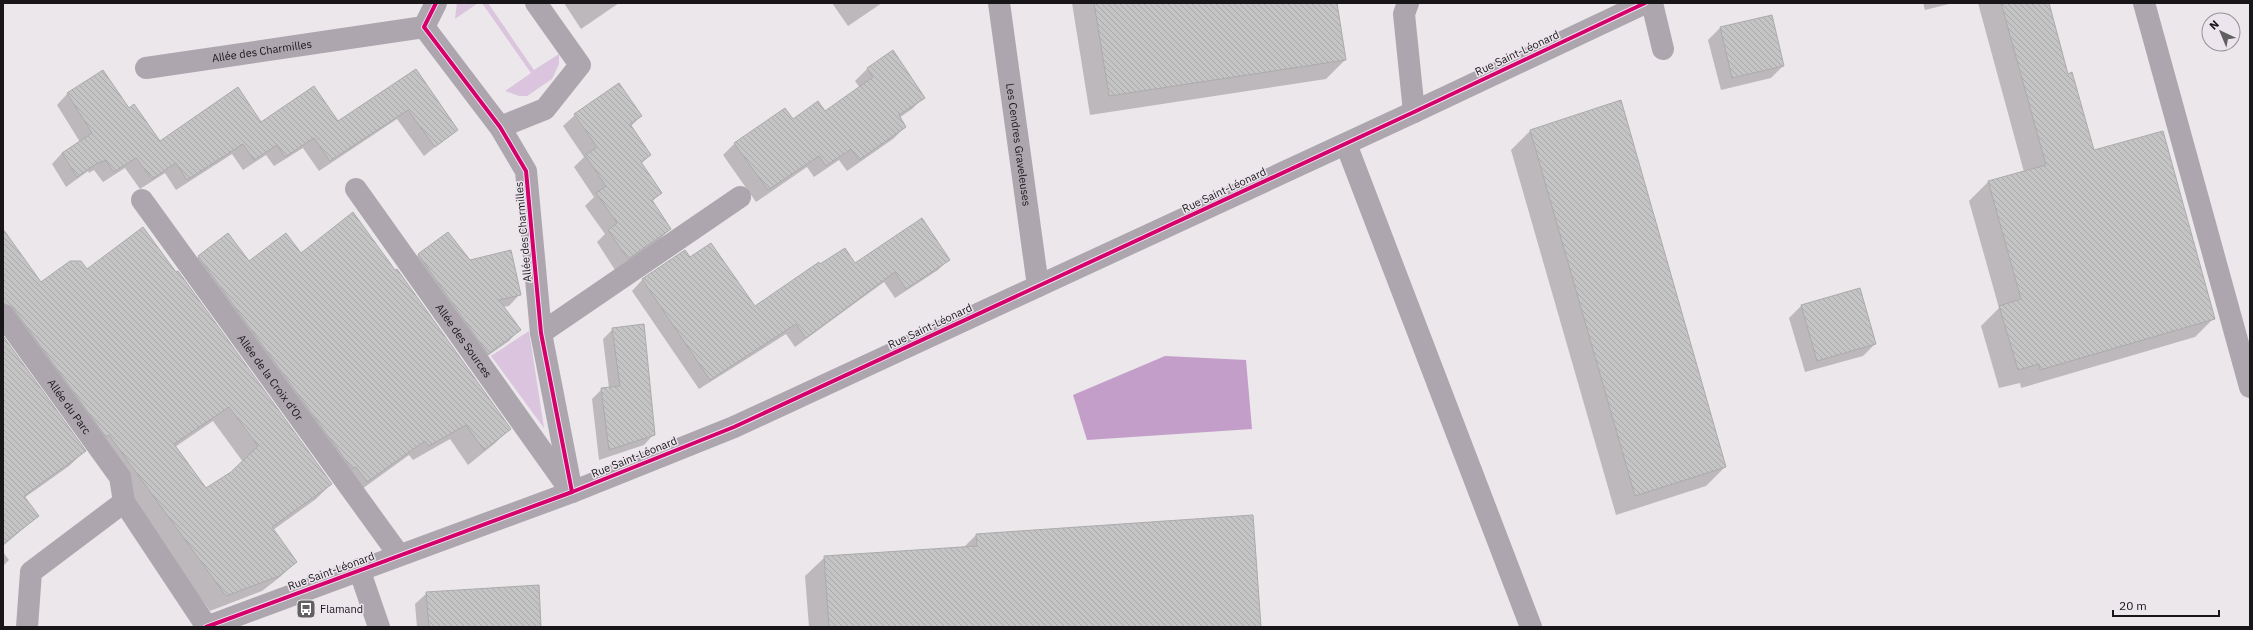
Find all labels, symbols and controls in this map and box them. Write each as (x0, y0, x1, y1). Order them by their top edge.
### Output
north arrow (2201, 12, 2241, 52)
text: N (2206, 17, 2222, 33)
street label: Rue Saint-Léonard (1473, 27, 1561, 79)
street label: Allée des Charmilles (211, 37, 313, 65)
street label: Les Cendres Graveleuses (1003, 82, 1034, 207)
street label: Rue Saint-Léonard (1180, 164, 1268, 216)
street label: Allée des Charmilles (512, 181, 534, 283)
street label: Rue Saint-Léonard (886, 300, 974, 352)
street label: Allée des Sources (433, 301, 495, 380)
street label: Allée de la Croix d'Or (235, 332, 306, 423)
street label: Allée du Parc (44, 376, 94, 437)
street label: Rue Saint-Léonard (589, 433, 679, 481)
street label: Rue Saint-Léonard (286, 549, 376, 593)
scale bar (2113, 592, 2219, 618)
bus stop icon: Flamand (295, 598, 317, 620)
text: 20 m (2119, 598, 2147, 613)
place label: Flamand (320, 602, 363, 616)

